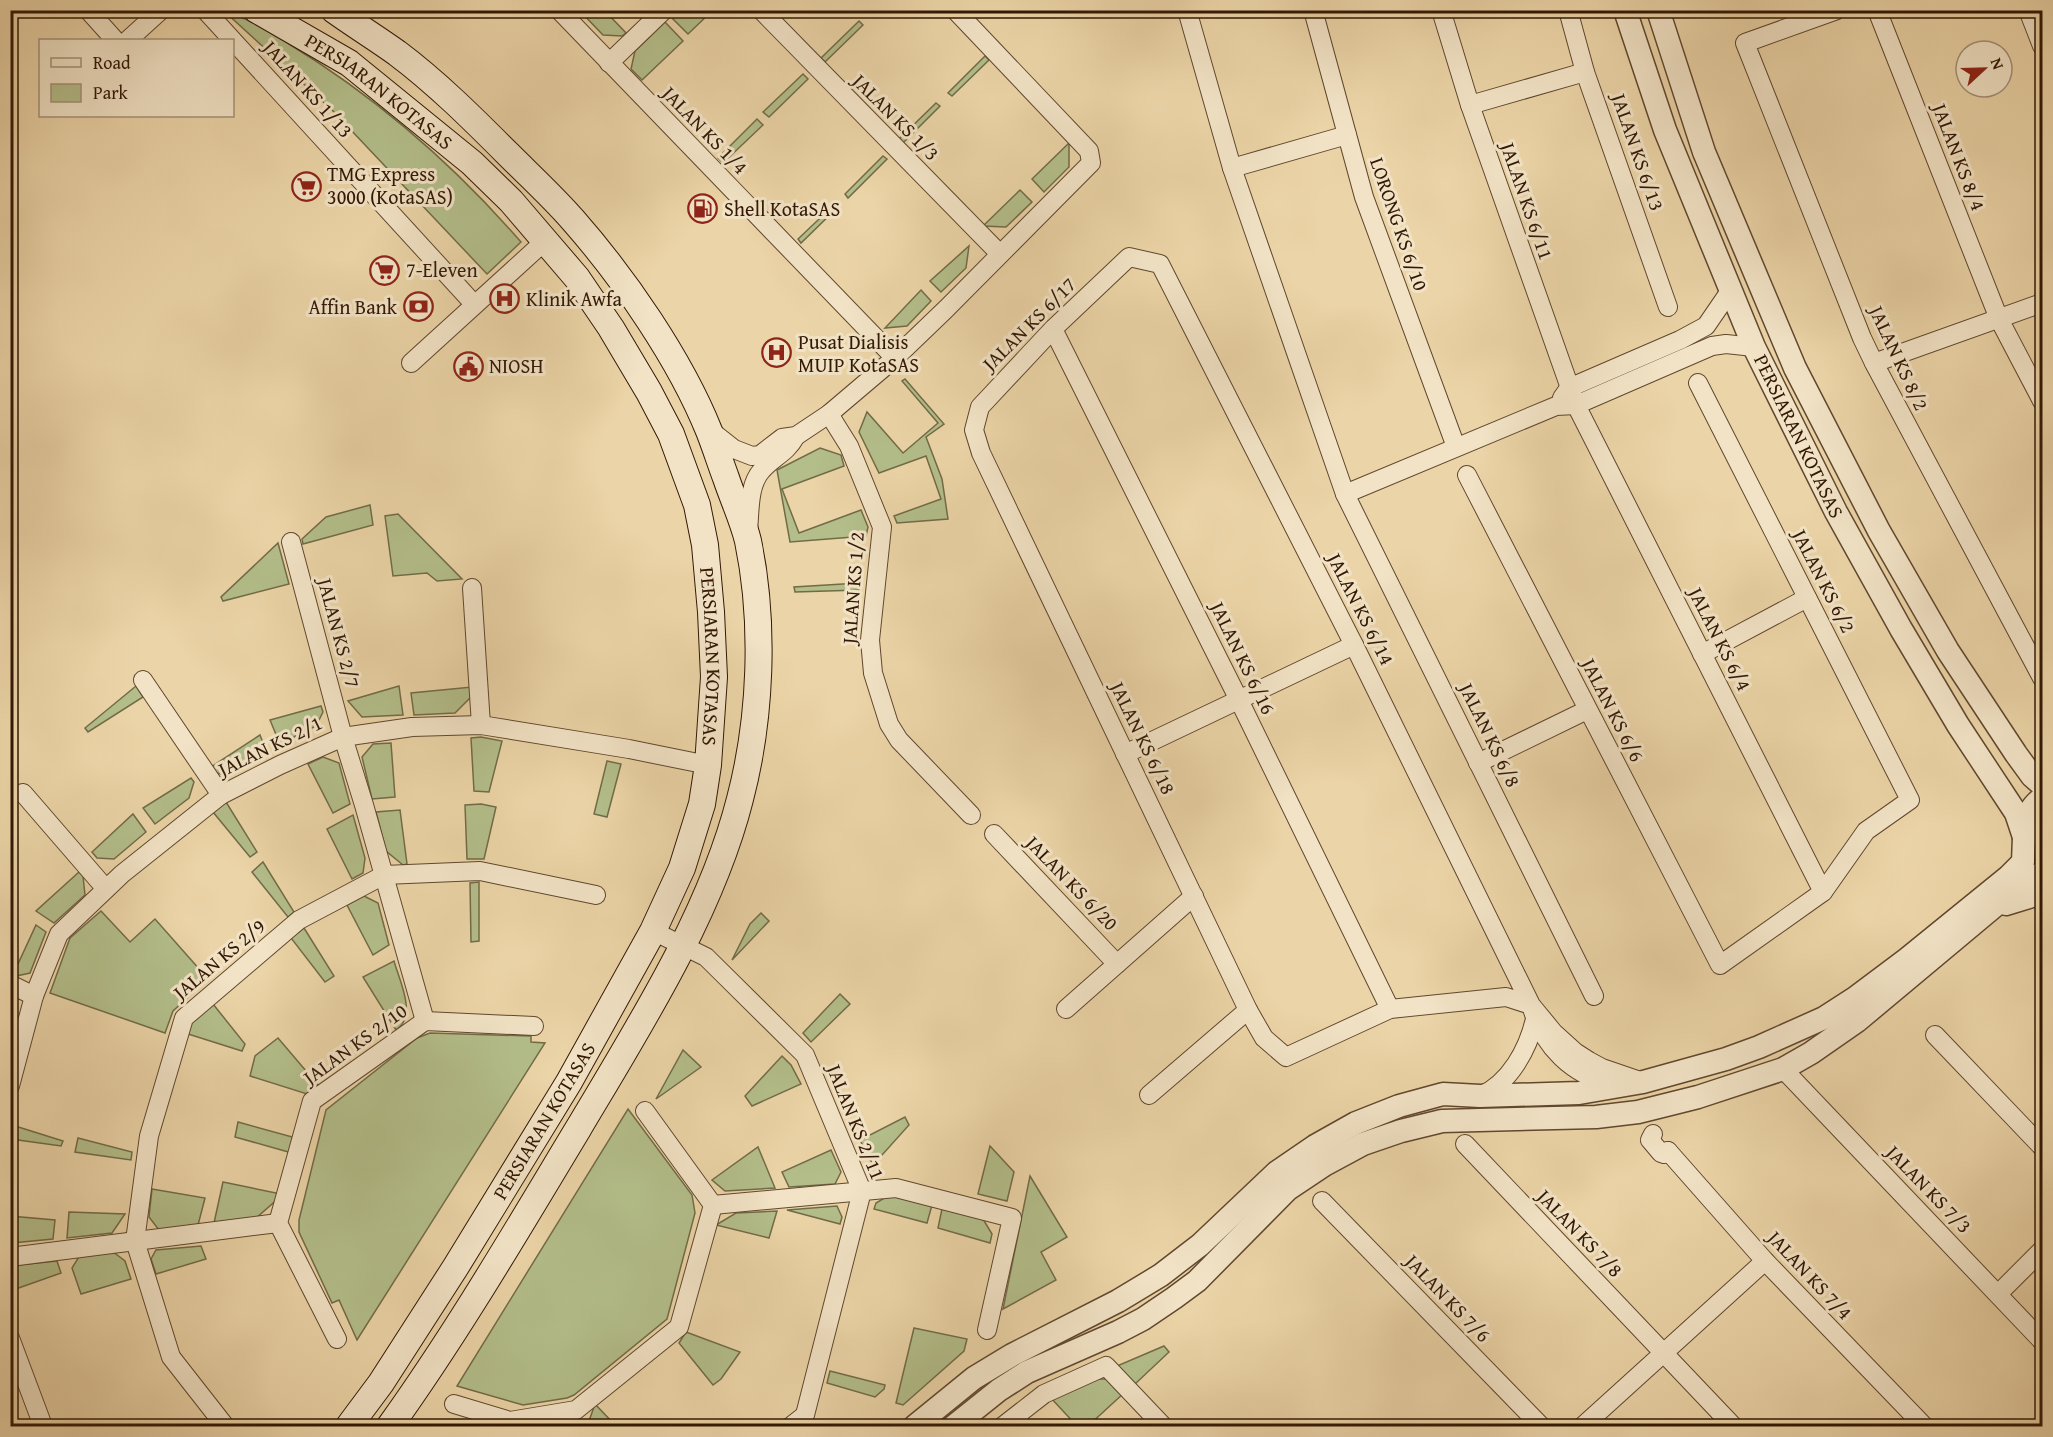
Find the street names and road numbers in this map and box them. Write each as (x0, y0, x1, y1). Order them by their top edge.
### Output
street label: PERSIARAN KOTASAS (300, 26, 460, 156)
street label: JALAN KS 1/13 (255, 31, 360, 144)
street label: JALAN KS 1/3 (844, 65, 946, 167)
street label: JALAN KS 1/4 (654, 77, 755, 180)
street label: JALAN KS 6/13 (1604, 87, 1672, 214)
street label: JALAN KS 8/4 (1925, 96, 1993, 215)
street label: JALAN KS 6/11 (1493, 136, 1561, 263)
street label: LORONG KS 6/10 (1363, 153, 1436, 294)
street label: JALAN KS 6/17 (973, 270, 1082, 379)
street label: JALAN KS 8/2 (1861, 298, 1936, 415)
street label: PERSIARAN KOTASAS (1747, 349, 1852, 522)
street label: JALAN KS 6/2 (1785, 521, 1863, 637)
street label: JALAN KS 1/2 (834, 531, 871, 648)
street label: JALAN KS 6/14 (1319, 545, 1402, 670)
street label: PERSIARAN KOTASAS (693, 566, 729, 747)
street label: JALAN KS 2/7 (310, 572, 368, 691)
street label: JALAN KS 6/4 (1681, 579, 1759, 695)
street label: JALAN KS 6/16 (1202, 594, 1283, 719)
street label: JALAN KS 6/6 (1574, 650, 1652, 766)
street label: JALAN KS 6/18 (1102, 674, 1183, 799)
street label: JALAN KS 6/8 (1451, 675, 1528, 792)
street label: JALAN KS 2/1 (210, 708, 327, 785)
street label: JALAN KS 6/20 (1017, 827, 1125, 937)
street label: JALAN KS 2/9 (164, 911, 271, 1008)
street label: JALAN KS 2/10 (294, 996, 413, 1093)
street label: PERSIARAN KOTASAS (485, 1037, 602, 1205)
street label: JALAN KS 2/11 (819, 1057, 893, 1184)
street label: JALAN KS 7/3 (1878, 1136, 1979, 1239)
street label: JALAN KS 7/8 (1529, 1180, 1630, 1283)
street label: JALAN KS 7/4 (1759, 1221, 1859, 1326)
street label: JALAN KS 7/6 (1397, 1245, 1498, 1348)

